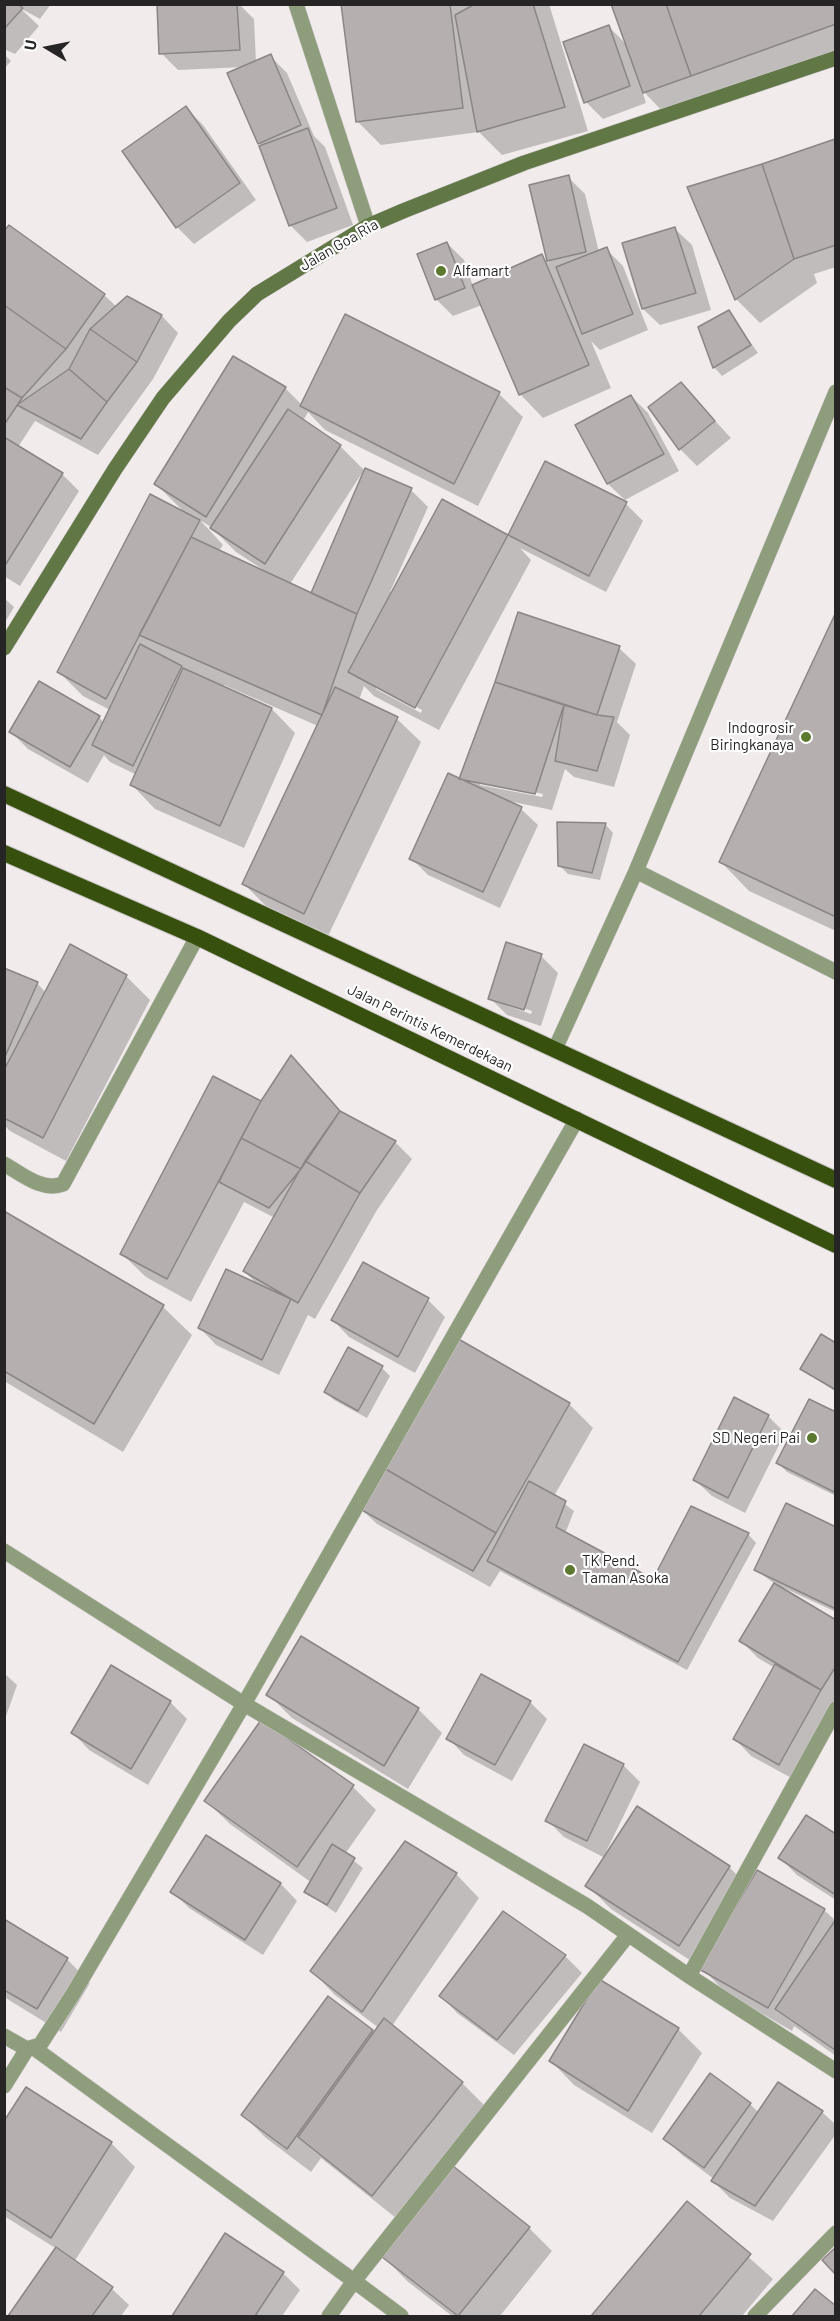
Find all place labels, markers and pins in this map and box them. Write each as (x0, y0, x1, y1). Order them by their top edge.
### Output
place label: Alfamart (453, 262, 509, 280)
marker: Alfamart (434, 264, 448, 278)
place label: Indogrosir Biringkanaya (710, 719, 794, 754)
marker: Indogrosir Biringkanaya (799, 730, 813, 744)
place label: SD Negeri Pai (712, 1429, 800, 1447)
marker: SD Negeri Pai (805, 1431, 819, 1445)
place label: TK Pend. Taman Asoka (582, 1552, 669, 1587)
marker: TK Pend. Taman Asoka (563, 1563, 577, 1577)

